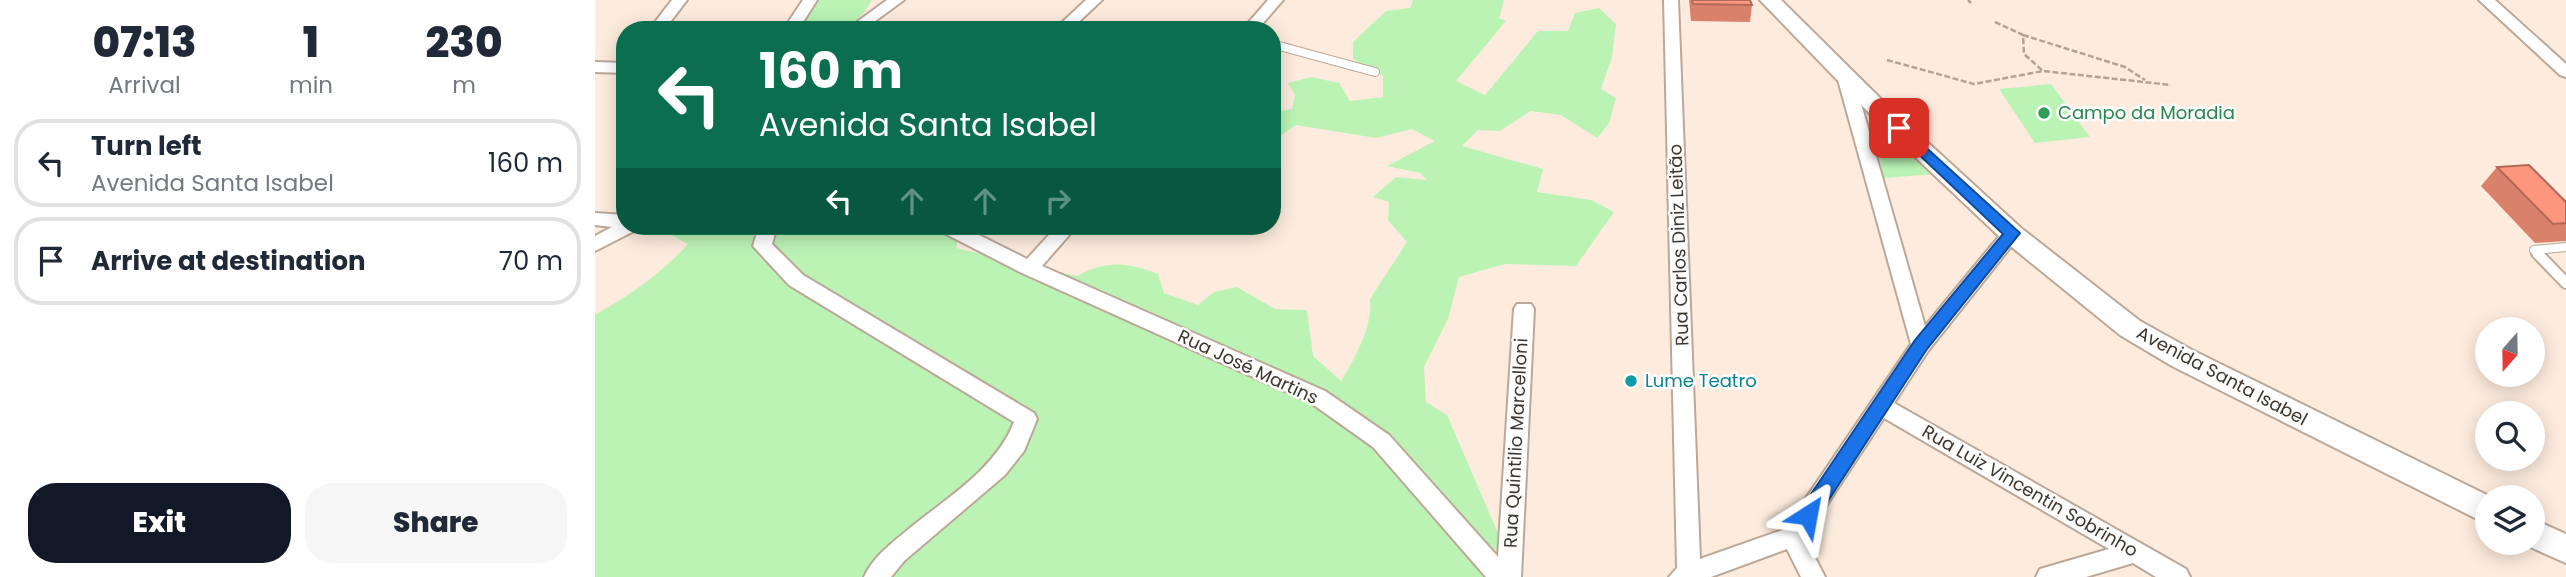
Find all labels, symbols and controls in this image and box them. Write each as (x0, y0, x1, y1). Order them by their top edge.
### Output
text: 07:13 (92, 13, 197, 72)
text: 1 (303, 13, 319, 72)
text: 230 (425, 13, 503, 72)
text: 160 m (759, 37, 903, 105)
icon: left (644, 49, 735, 140)
text: Arrival (108, 69, 181, 101)
text: min (289, 69, 333, 101)
text: m (452, 69, 476, 101)
pin (1869, 98, 1929, 158)
place label: Campo da Moradia (2058, 100, 2235, 125)
text: Avenida Santa Isabel (759, 102, 1097, 147)
marker: Campo da Moradia (2036, 105, 2052, 121)
icon: arrive (1880, 109, 1918, 147)
text: Turn left (91, 128, 202, 164)
icon: left (32, 144, 70, 182)
street label: Rua Carlos Diniz Leitão (1662, 144, 1695, 346)
text: 160 m (488, 145, 563, 181)
text: Avenida Santa Isabel (91, 167, 334, 199)
icon: left (820, 182, 858, 220)
icon: ahead (893, 182, 931, 220)
icon: ahead (966, 182, 1004, 220)
icon: right (1039, 182, 1077, 220)
icon: arrive (32, 242, 70, 280)
text: Arrive at destination (91, 243, 366, 279)
text: 70 m (499, 243, 563, 279)
north arrow (2475, 317, 2545, 387)
map controls (2475, 317, 2545, 555)
street label: Avenida Santa Isabel (2132, 320, 2312, 431)
street label: Rua José Martins (1174, 323, 1322, 410)
street label: Rua Quintilio Marcelloni (1498, 337, 1533, 549)
place label: Lume Teatro (1645, 368, 1757, 393)
marker: Lume Teatro (1623, 373, 1639, 389)
button: search (2475, 401, 2545, 471)
street label: Rua Luiz Vincentin Sobrinho (1918, 418, 2143, 563)
position arrow (1771, 478, 1845, 552)
button: Exit (28, 483, 291, 563)
button: Share (305, 483, 567, 563)
button: layers (2475, 485, 2545, 555)

